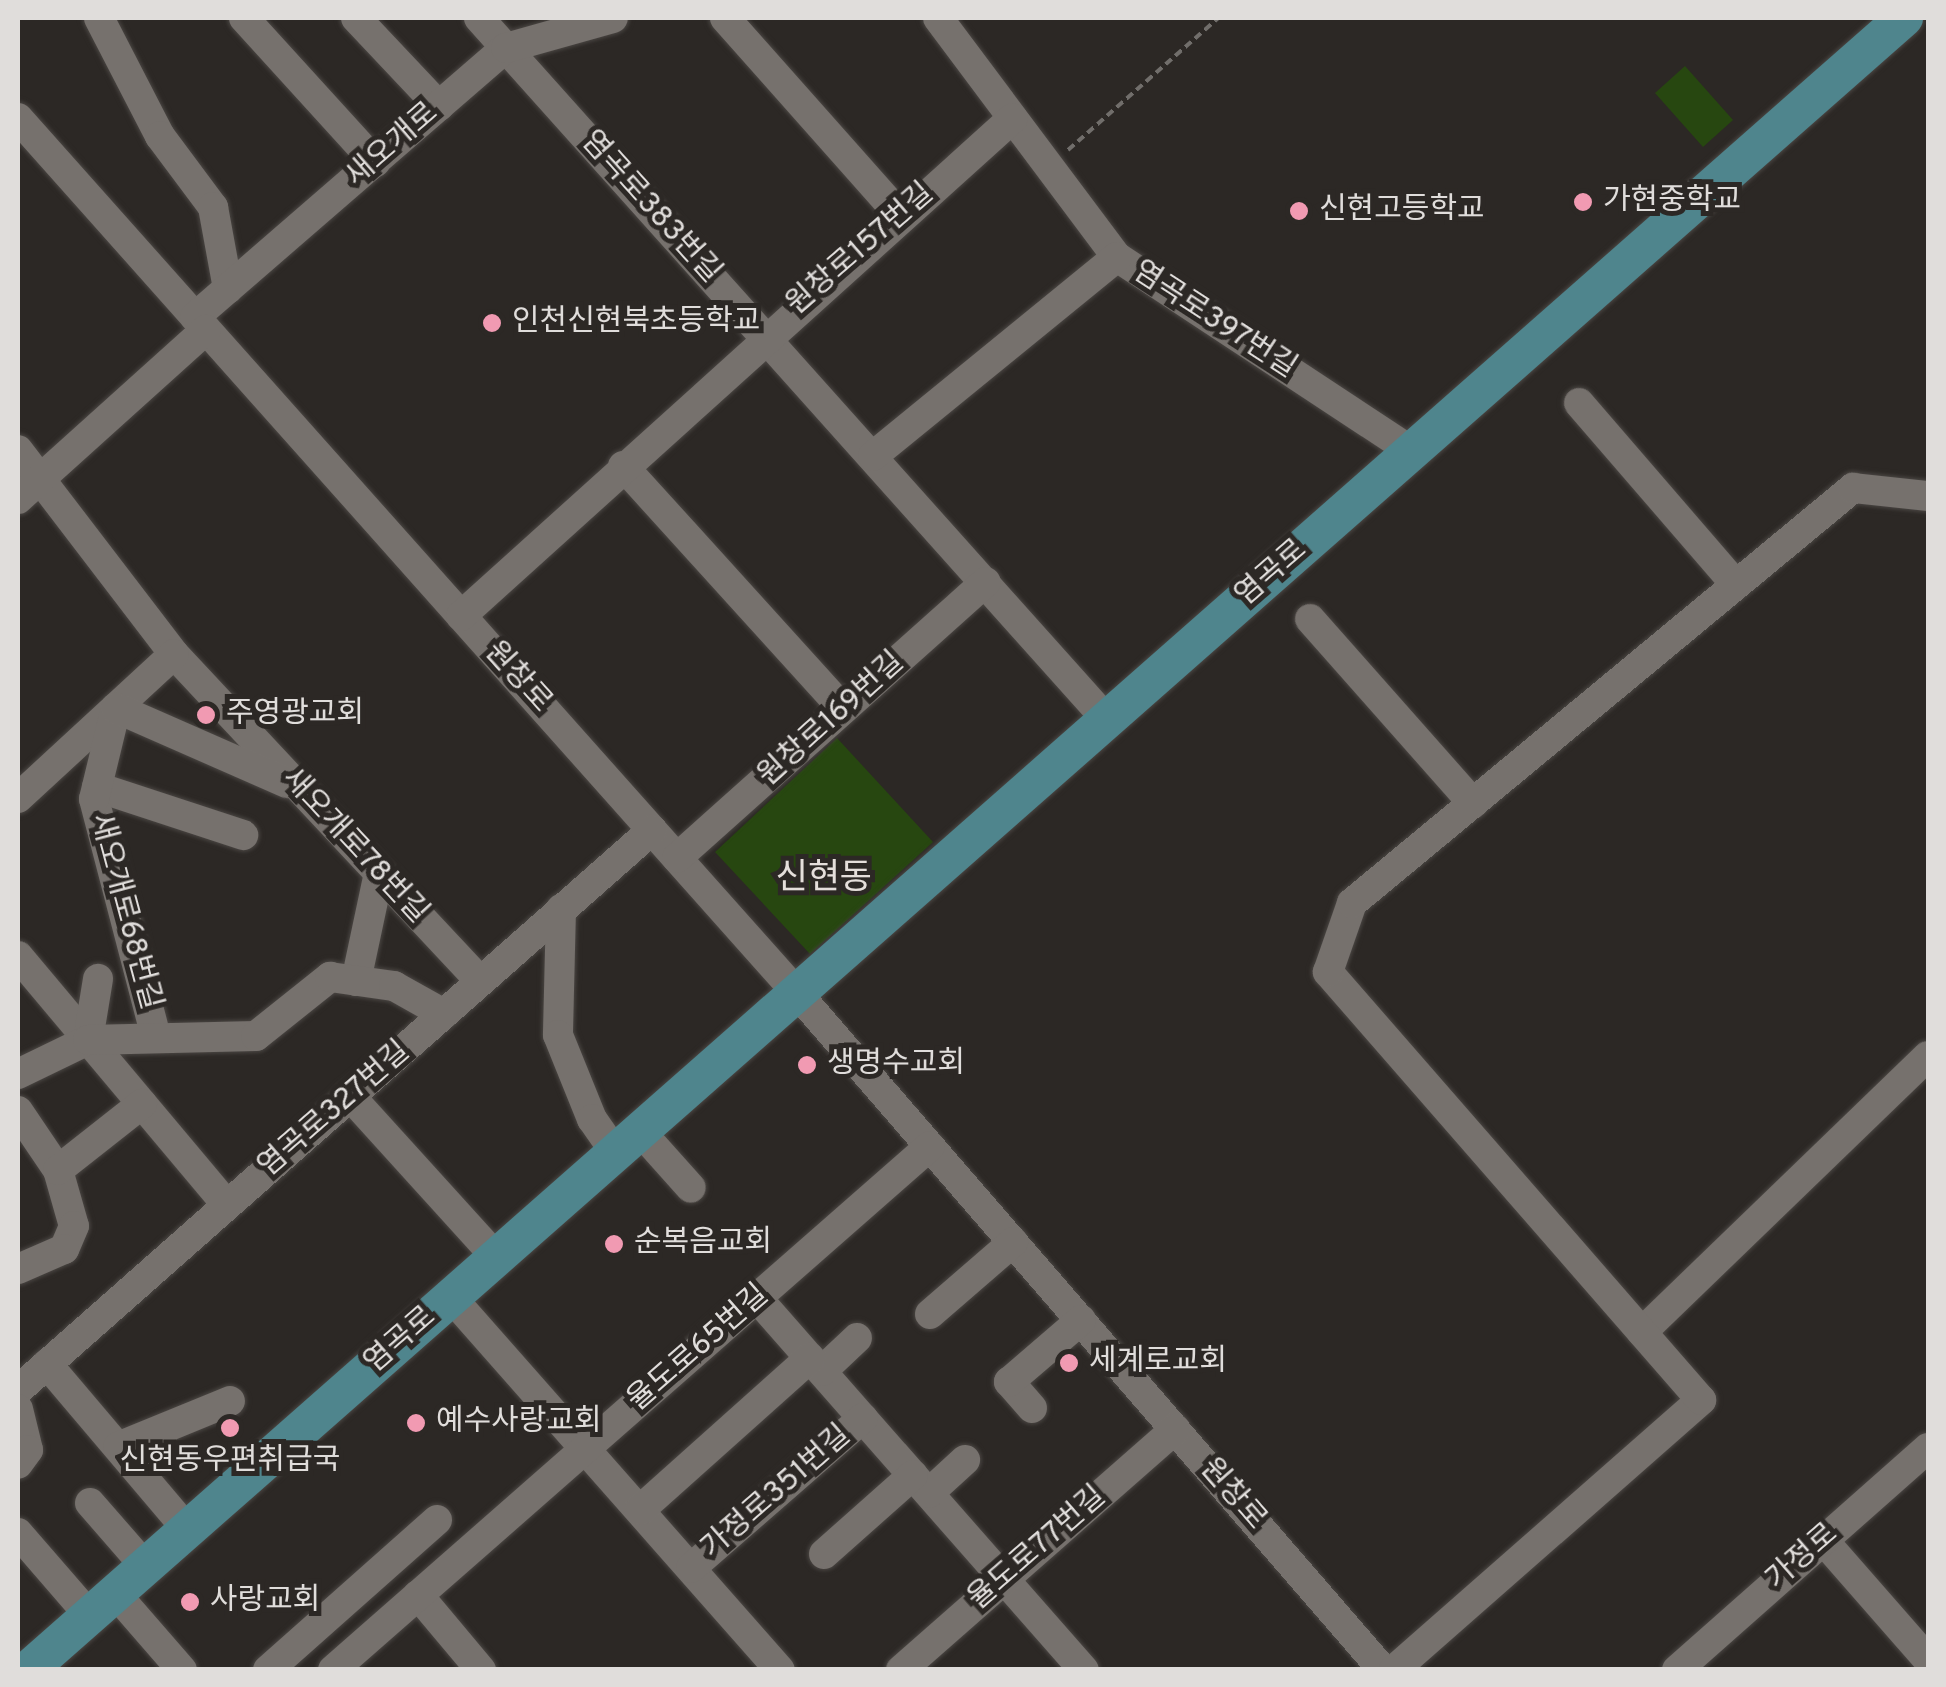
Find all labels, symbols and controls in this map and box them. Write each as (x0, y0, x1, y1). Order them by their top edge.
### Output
street label: 새오개로 (340, 96, 446, 196)
street label: 염곡로383번길 (572, 124, 728, 292)
street label: 원창로157번길 (780, 176, 942, 324)
place label: 가현중학교 (1603, 184, 1741, 220)
marker: 가현중학교 (1572, 191, 1594, 213)
place label: 신현고등학교 (1319, 193, 1485, 229)
marker: 신현고등학교 (1288, 200, 1310, 222)
street label: 염곡로397번길 (1125, 255, 1303, 387)
place label: 인천신현북초등학교 (512, 305, 760, 341)
marker: 인천신현북초등학교 (481, 312, 503, 334)
street label: 염곡로 (1229, 533, 1315, 615)
street label: 원창로 (476, 635, 558, 721)
street label: 원창로169번길 (752, 645, 912, 795)
place label: 주영광교회 (226, 697, 364, 733)
marker: 주영광교회 (195, 704, 217, 726)
street label: 새오개로78번길 (273, 762, 435, 932)
street label: 새오개로68번길 (80, 810, 168, 1014)
district label: 신현동 (776, 858, 872, 900)
street label: 염곡로327번길 (252, 1034, 418, 1186)
place label: 생명수교회 (827, 1047, 965, 1083)
marker: 생명수교회 (796, 1054, 818, 1076)
place label: 순복음교회 (634, 1226, 772, 1262)
marker: 순복음교회 (603, 1233, 625, 1255)
street label: 율도로65번길 (621, 1278, 777, 1420)
street label: 염곡로 (358, 1300, 444, 1382)
place label: 세계로교회 (1089, 1345, 1227, 1381)
marker: 세계로교회 (1058, 1352, 1080, 1374)
place label: 예수사랑교회 (436, 1405, 602, 1441)
marker: 예수사랑교회 (405, 1412, 427, 1434)
marker: 신현동우편취급국 (219, 1417, 241, 1439)
street label: 가정로351번길 (695, 1418, 859, 1568)
place label: 신현동우편취급국 (120, 1444, 340, 1480)
street label: 원창로 (1191, 1452, 1273, 1538)
street label: 율도로77번길 (962, 1480, 1114, 1618)
street label: 가정로 (1760, 1517, 1846, 1599)
place label: 사랑교회 (210, 1584, 320, 1620)
marker: 사랑교회 (179, 1591, 201, 1613)

